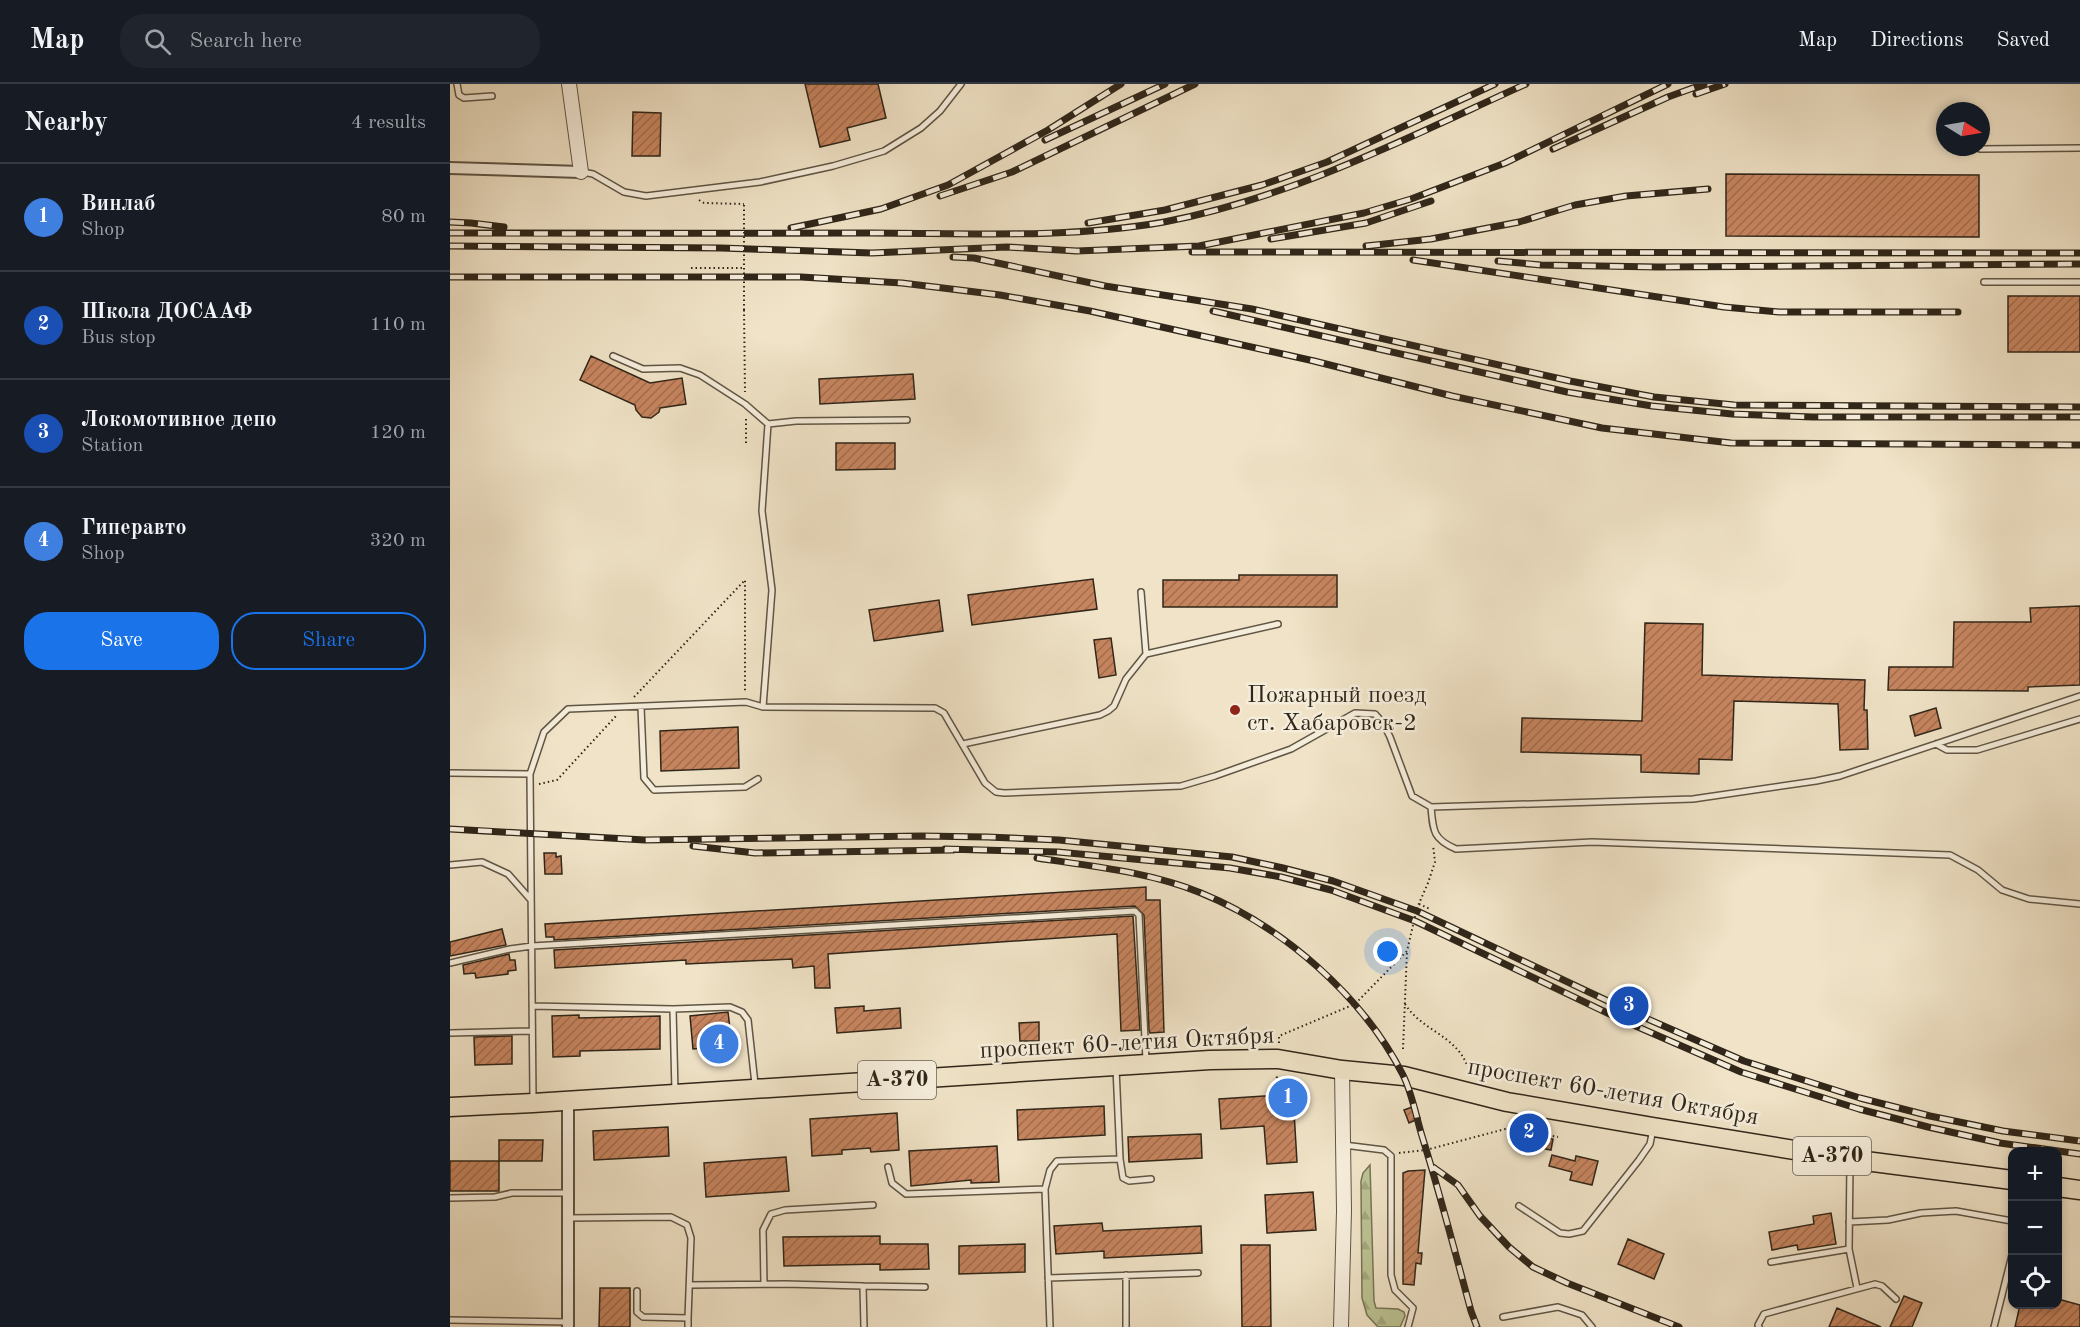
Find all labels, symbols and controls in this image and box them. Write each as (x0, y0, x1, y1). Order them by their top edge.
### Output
search box (120, 14, 540, 68)
icon: search (141, 25, 174, 58)
text: Map (30, 27, 84, 55)
text: Search here (189, 30, 302, 52)
text: Map (1798, 30, 1837, 51)
text: Directions (1870, 30, 1964, 51)
text: Saved (1997, 30, 2050, 51)
north arrow (1936, 102, 1990, 156)
text: Nearby (24, 110, 108, 136)
text: 4 results (351, 113, 426, 133)
text: Винлаб (81, 193, 156, 215)
text: 1 (38, 207, 49, 227)
text: 80 m (381, 207, 426, 227)
text: Shop (81, 220, 125, 240)
text: Школа ДОСААФ (81, 301, 252, 323)
text: 2 (38, 315, 49, 335)
text: 110 m (370, 315, 426, 335)
text: Bus stop (81, 328, 156, 348)
text: Локомотивное депо (81, 409, 277, 431)
text: 3 (38, 423, 49, 443)
text: 120 m (370, 423, 426, 443)
text: Station (81, 436, 143, 456)
text: Гиперавто (81, 517, 187, 539)
text: 4 (38, 531, 49, 551)
text: 320 m (370, 531, 426, 551)
text: Shop (81, 544, 125, 564)
button: Save (24, 612, 219, 670)
button: Share (231, 612, 426, 670)
place label: Пожарный поезд ст. Хабаровск-2 (1247, 684, 1426, 736)
marker: Пожарный поезд ст. Хабаровск-2 (1228, 703, 1242, 717)
your location (1373, 937, 1402, 966)
pin: 3 (1610, 984, 1648, 1028)
pin: 4 (700, 1022, 738, 1066)
street label: проспект 60-летия Октября (979, 1024, 1275, 1064)
street label: проспект 60-летия Октября (1466, 1056, 1760, 1130)
road number: А-370 (858, 1061, 936, 1099)
pin: 1 (1268, 1076, 1308, 1120)
pin: 2 (1510, 1110, 1548, 1156)
road number: А-370 (1793, 1137, 1871, 1175)
map controls (2008, 1147, 2062, 1309)
button: + (2008, 1147, 2062, 1201)
button: − (2008, 1201, 2062, 1255)
button: locate (2008, 1255, 2062, 1309)

